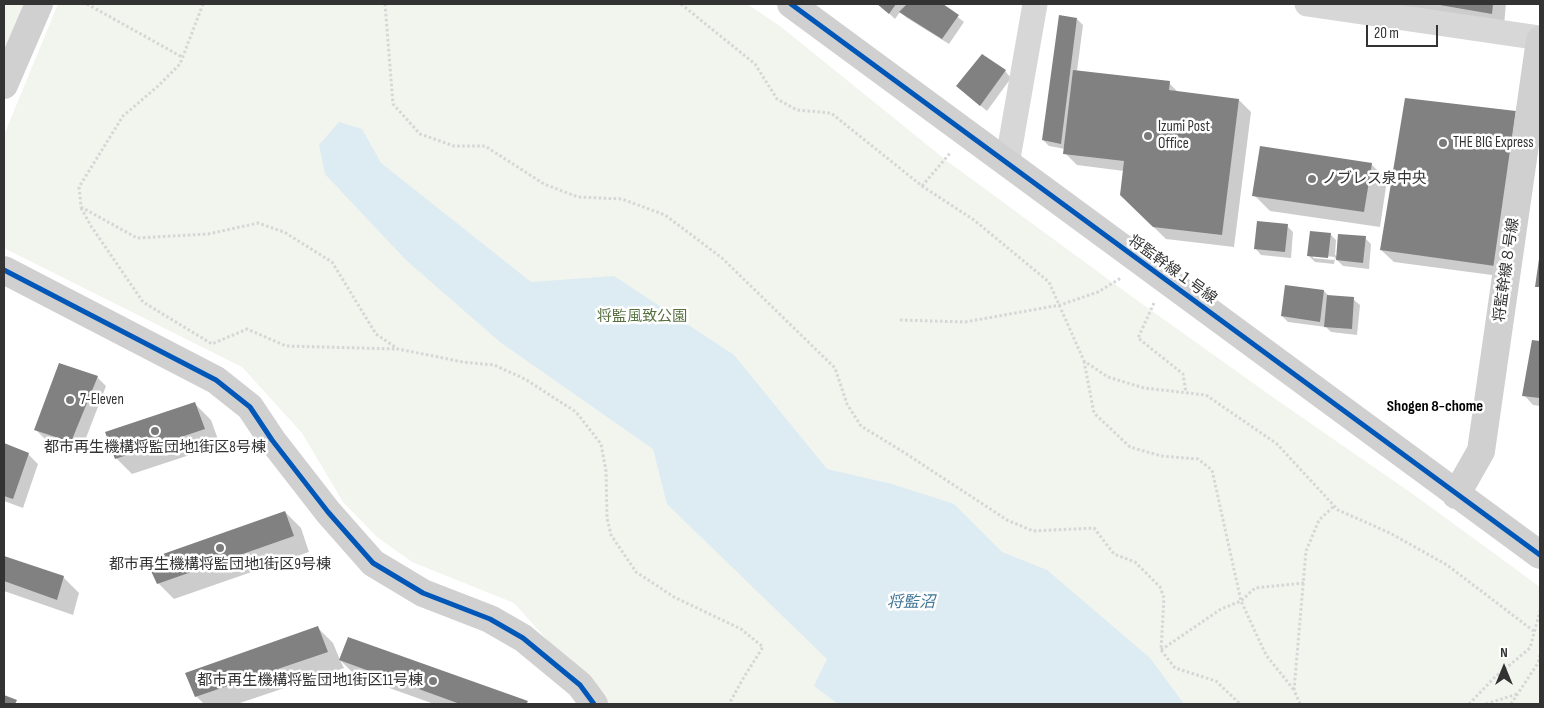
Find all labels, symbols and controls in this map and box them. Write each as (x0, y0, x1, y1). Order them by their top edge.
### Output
scale bar (1369, 15, 1442, 47)
text: 20 m (1374, 24, 1399, 43)
place label: Izumi Post Office (1158, 118, 1210, 153)
marker: Izumi Post Office (1142, 130, 1154, 142)
place label: THE BIG Express (1453, 134, 1534, 152)
marker: THE BIG Express (1437, 137, 1449, 149)
place label: ノブレス泉中央 (1322, 170, 1427, 188)
marker: ノブレス泉中央 (1306, 173, 1318, 185)
street label: 将監幹線８号線 (1491, 217, 1523, 323)
street label: 将監幹線１号線 (1124, 232, 1220, 308)
park label: 将監風致公園 (597, 308, 687, 326)
place label: 7-Eleven (80, 391, 124, 409)
marker: 7-Eleven (64, 394, 76, 406)
district label: Shogen 8-chome (1387, 397, 1483, 417)
marker: 都市再生機構将監団地1街区8号棟 (149, 425, 161, 437)
place label: 都市再生機構将監団地1街区8号棟 (44, 439, 266, 457)
marker: 都市再生機構将監団地1街区9号棟 (214, 542, 226, 554)
place label: 都市再生機構将監団地1街区9号棟 (109, 556, 331, 574)
water label: 将監沼 (887, 593, 935, 613)
north arrow (1479, 643, 1529, 693)
text: N (1500, 644, 1508, 661)
place label: 都市再生機構将監団地1街区11号棟 (197, 672, 423, 690)
marker: 都市再生機構将監団地1街区11号棟 (427, 675, 439, 687)

